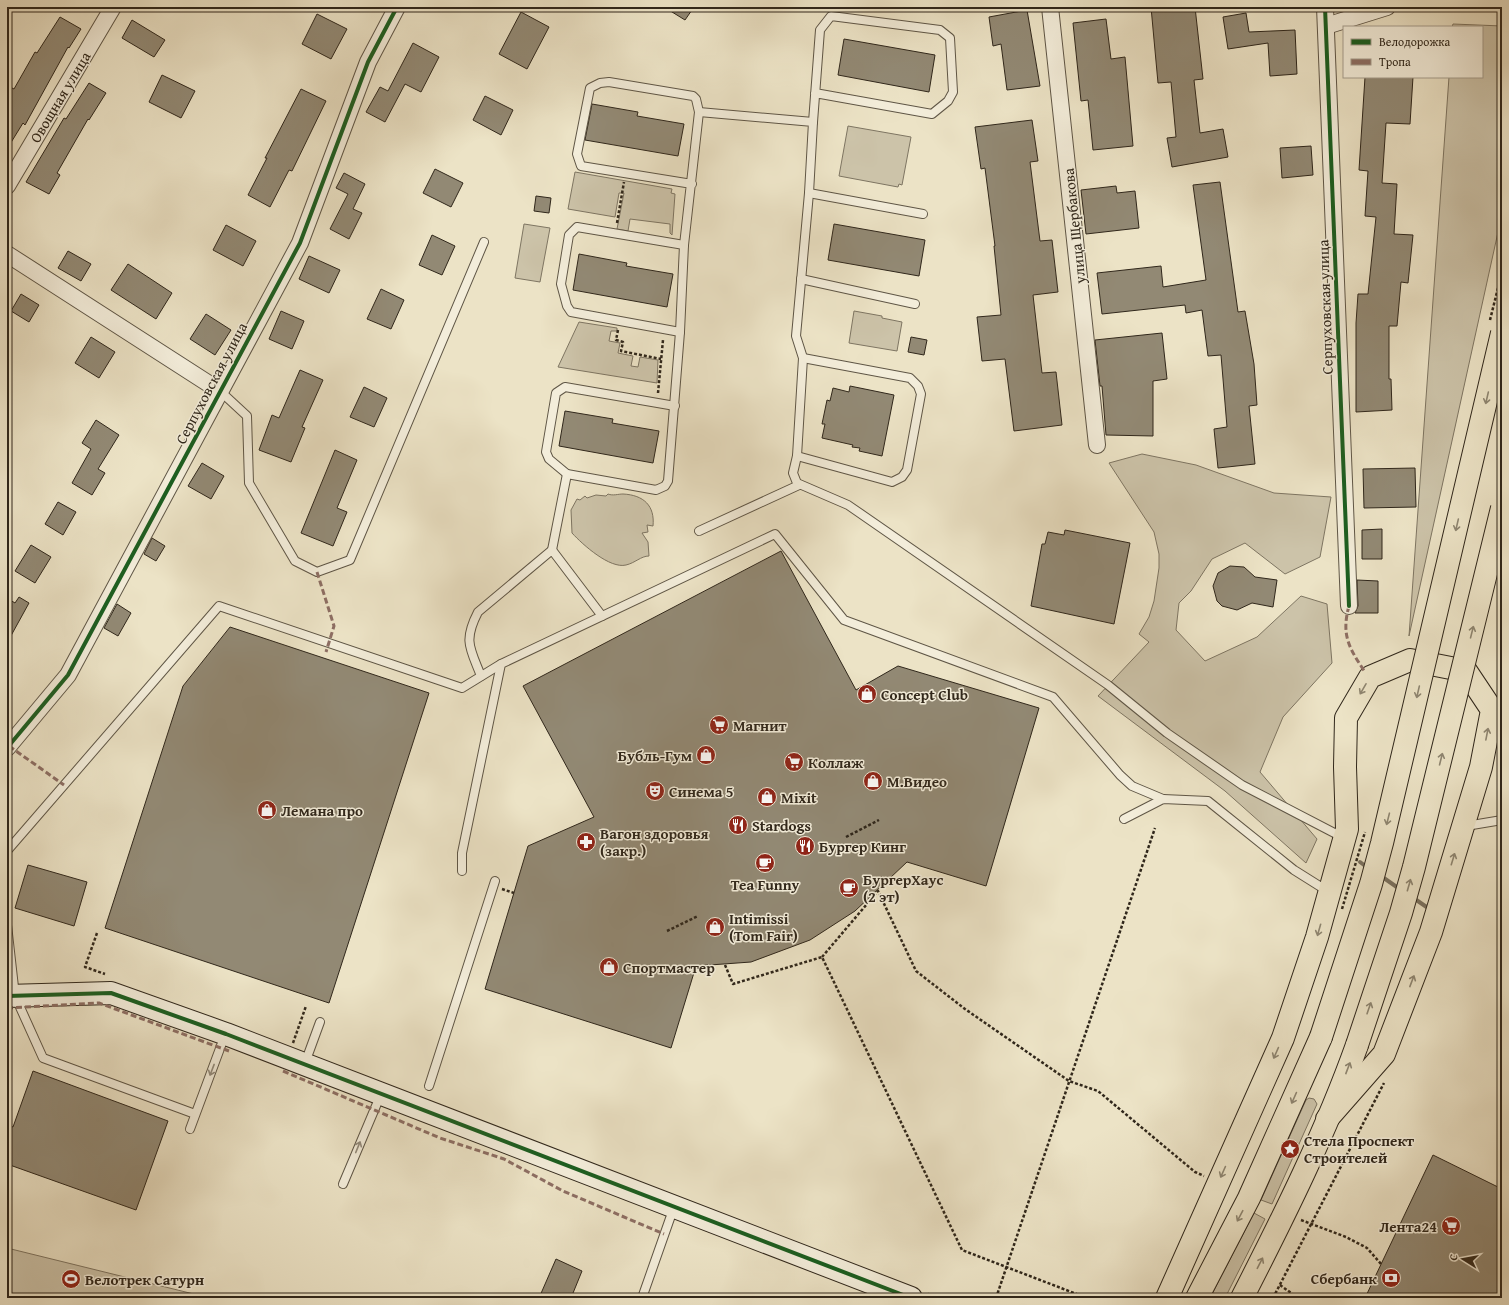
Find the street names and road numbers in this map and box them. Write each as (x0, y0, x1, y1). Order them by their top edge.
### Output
street label: Овощная улица (25, 47, 96, 147)
street label: улица Щербакова (1057, 166, 1091, 286)
street label: Серпуховская улица (1312, 238, 1338, 375)
street label: Серпуховская улица (170, 318, 252, 448)

